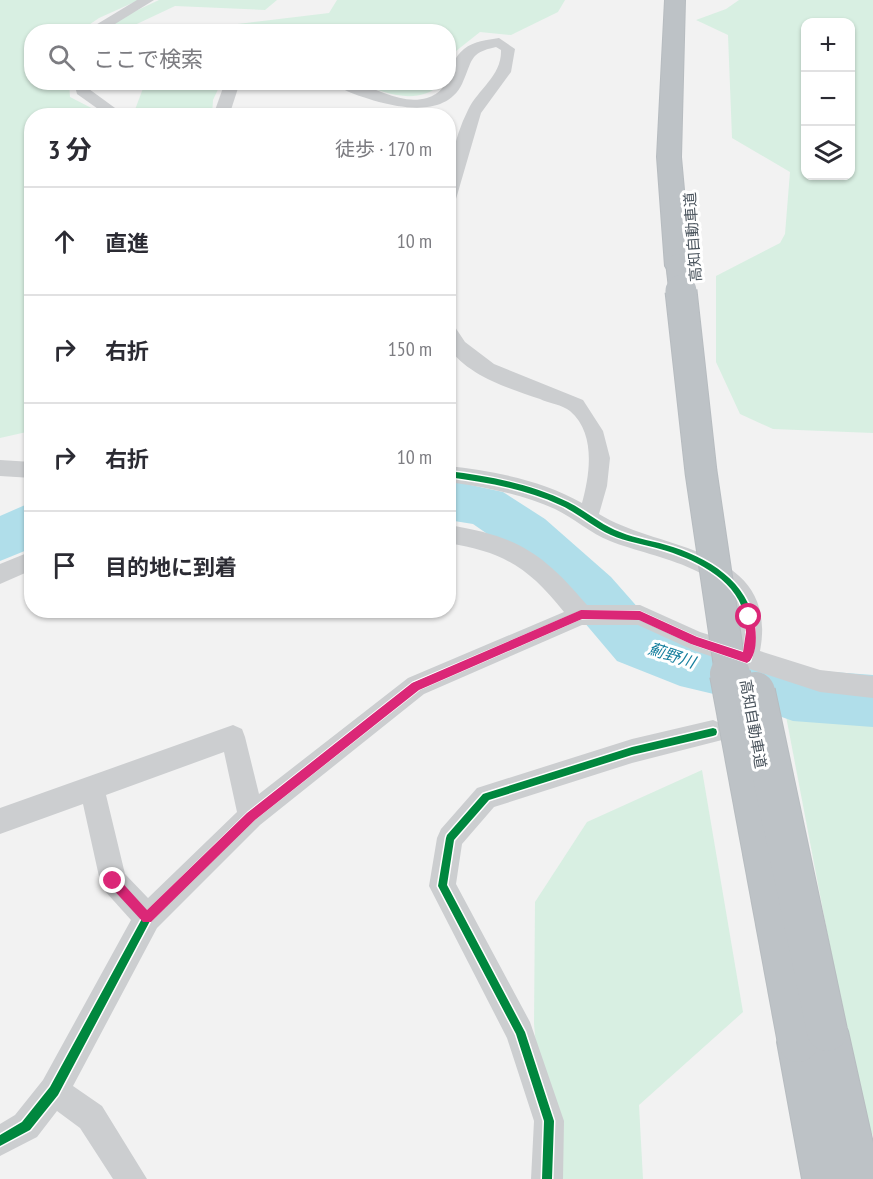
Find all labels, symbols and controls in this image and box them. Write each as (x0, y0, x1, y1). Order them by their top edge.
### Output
map controls (801, 18, 855, 180)
button: + (801, 18, 855, 72)
search box (24, 24, 456, 90)
icon: search (45, 41, 78, 74)
text: ここで検索 (93, 45, 203, 73)
button: − (801, 72, 855, 126)
button: layers (801, 126, 855, 180)
text: 3 分 (48, 133, 92, 166)
text: 徒歩 · 170 m (335, 136, 432, 162)
street label: 高知自動車道 (680, 191, 705, 283)
icon: ahead (48, 225, 81, 258)
text: 10 m (397, 228, 432, 254)
text: 直進 (105, 229, 149, 257)
icon: right (48, 333, 81, 366)
text: 150 m (388, 336, 432, 362)
text: 右折 (105, 337, 149, 365)
icon: right (48, 441, 81, 474)
text: 10 m (397, 444, 432, 470)
text: 右折 (105, 445, 149, 473)
icon: arrive (48, 549, 81, 582)
text: 目的地に到着 (105, 553, 237, 581)
route start (735, 603, 761, 629)
water label: 薊野川 (646, 638, 700, 673)
street label: 高知自動車道 (736, 678, 771, 770)
route end (99, 867, 125, 893)

